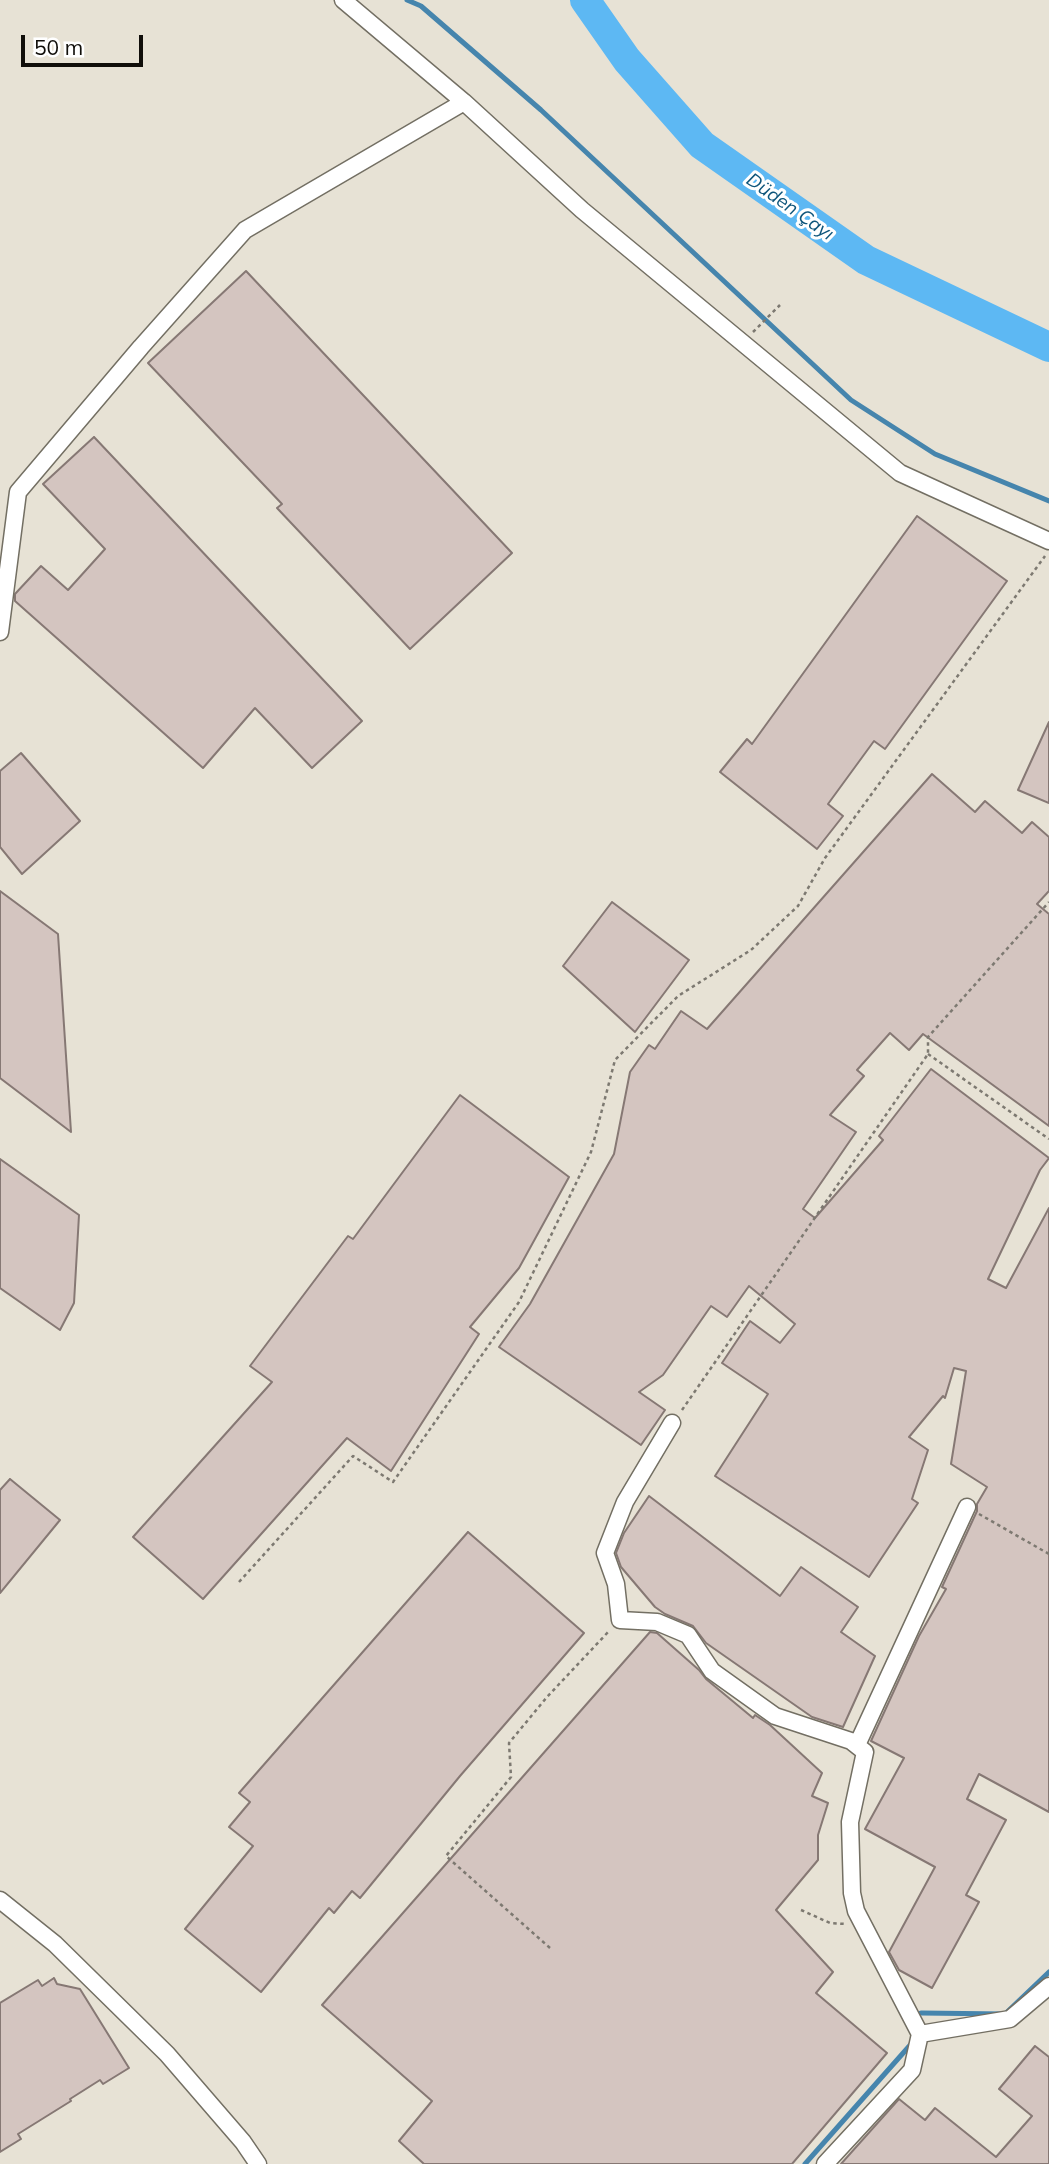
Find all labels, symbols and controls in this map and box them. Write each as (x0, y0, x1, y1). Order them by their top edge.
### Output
scale bar (24, 21, 147, 65)
text: 50 m (34, 34, 83, 60)
water label: Düden Çayı (742, 169, 838, 245)

